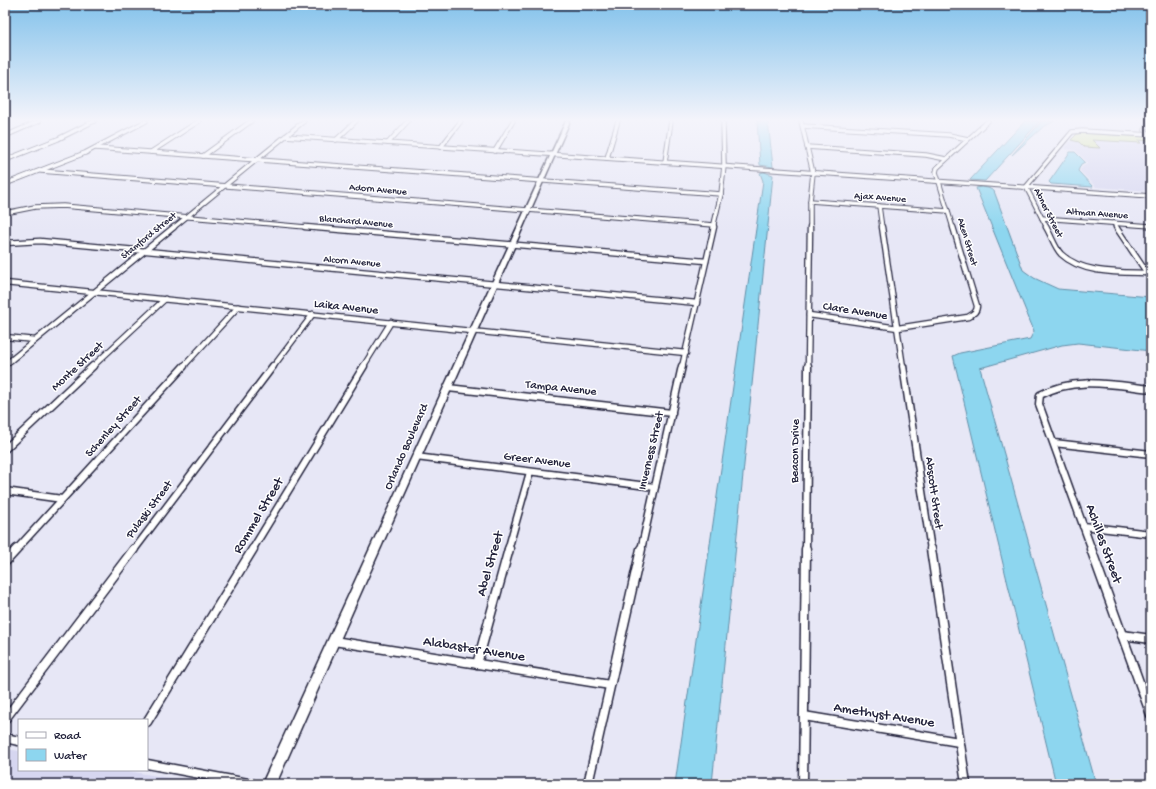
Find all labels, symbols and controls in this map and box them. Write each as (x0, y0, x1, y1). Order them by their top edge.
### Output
street label: Adorn Avenue (349, 182, 408, 199)
street label: Abner Street (1030, 186, 1066, 240)
street label: Ajax Avenue (854, 190, 907, 206)
street label: Altman Avenue (1066, 206, 1129, 222)
street label: Stamford Street (119, 209, 180, 262)
street label: Blanchard Avenue (318, 213, 394, 231)
street label: Aken Street (954, 217, 980, 268)
street label: Alcorn Avenue (323, 254, 382, 271)
street label: Laika Avenue (313, 298, 380, 318)
street label: Clare Avenue (822, 300, 889, 324)
street label: Monte Street (49, 339, 108, 395)
street label: Tampa Avenue (524, 378, 598, 400)
street label: Schenley Street (83, 393, 146, 461)
street label: Orlando Boulevard (382, 401, 433, 492)
street label: Inverness Street (636, 409, 668, 491)
street label: Beacon Drive (788, 418, 804, 484)
street label: Greer Avenue (503, 450, 572, 472)
street label: Abscott Street (921, 456, 945, 531)
street label: Rommel Street (230, 474, 289, 557)
street label: Pulaski Street (123, 477, 177, 542)
street label: Achilles Street (1081, 502, 1126, 587)
street label: Abel Street (474, 528, 509, 598)
street label: Alabaster Avenue (422, 634, 527, 667)
street label: Amethyst Avenue (832, 700, 936, 732)
legend (18, 719, 148, 771)
text: Road (54, 730, 81, 744)
text: Water (54, 750, 88, 764)

